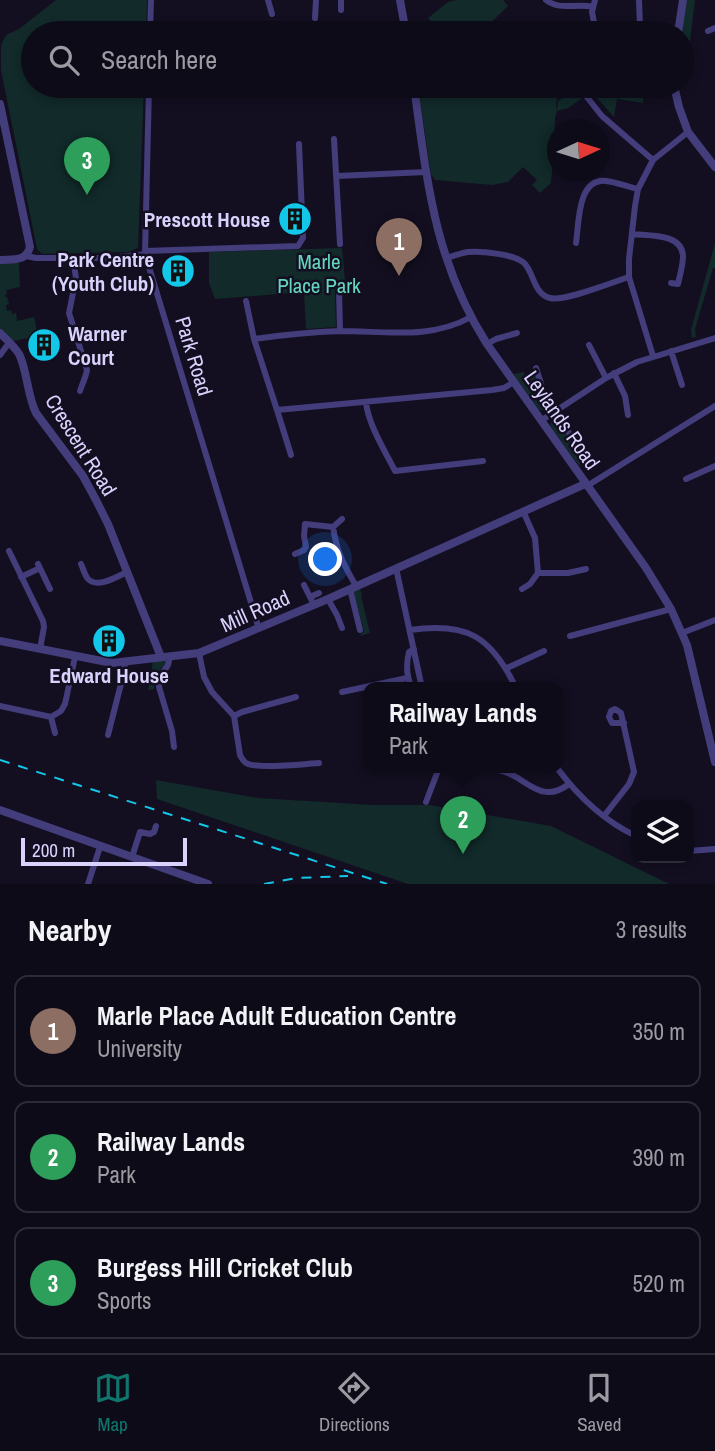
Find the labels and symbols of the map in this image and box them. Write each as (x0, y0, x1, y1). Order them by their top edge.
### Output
north arrow (547, 119, 610, 182)
pin: 3 (64, 137, 110, 195)
building icon: Prescott House (276, 200, 314, 238)
place label: Prescott House (144, 205, 270, 234)
pin: 1 (376, 218, 422, 276)
place label: Park Centre (Youth Club) (52, 245, 154, 298)
park label: Marle Place Park (277, 247, 361, 300)
building icon: Park Centre (Youth Club) (159, 252, 197, 290)
street label: Park Road (168, 313, 220, 399)
place label: Warner Court (68, 319, 127, 372)
building icon: Warner Court (25, 326, 63, 364)
street label: Leylands Road (517, 365, 607, 475)
street label: Crescent Road (38, 389, 124, 501)
your location (308, 542, 342, 576)
street label: Mill Road (216, 583, 294, 639)
building icon: Edward House (90, 622, 128, 660)
place label: Edward House (49, 661, 169, 690)
pin: 2 (440, 796, 486, 854)
scale bar (21, 835, 187, 867)

